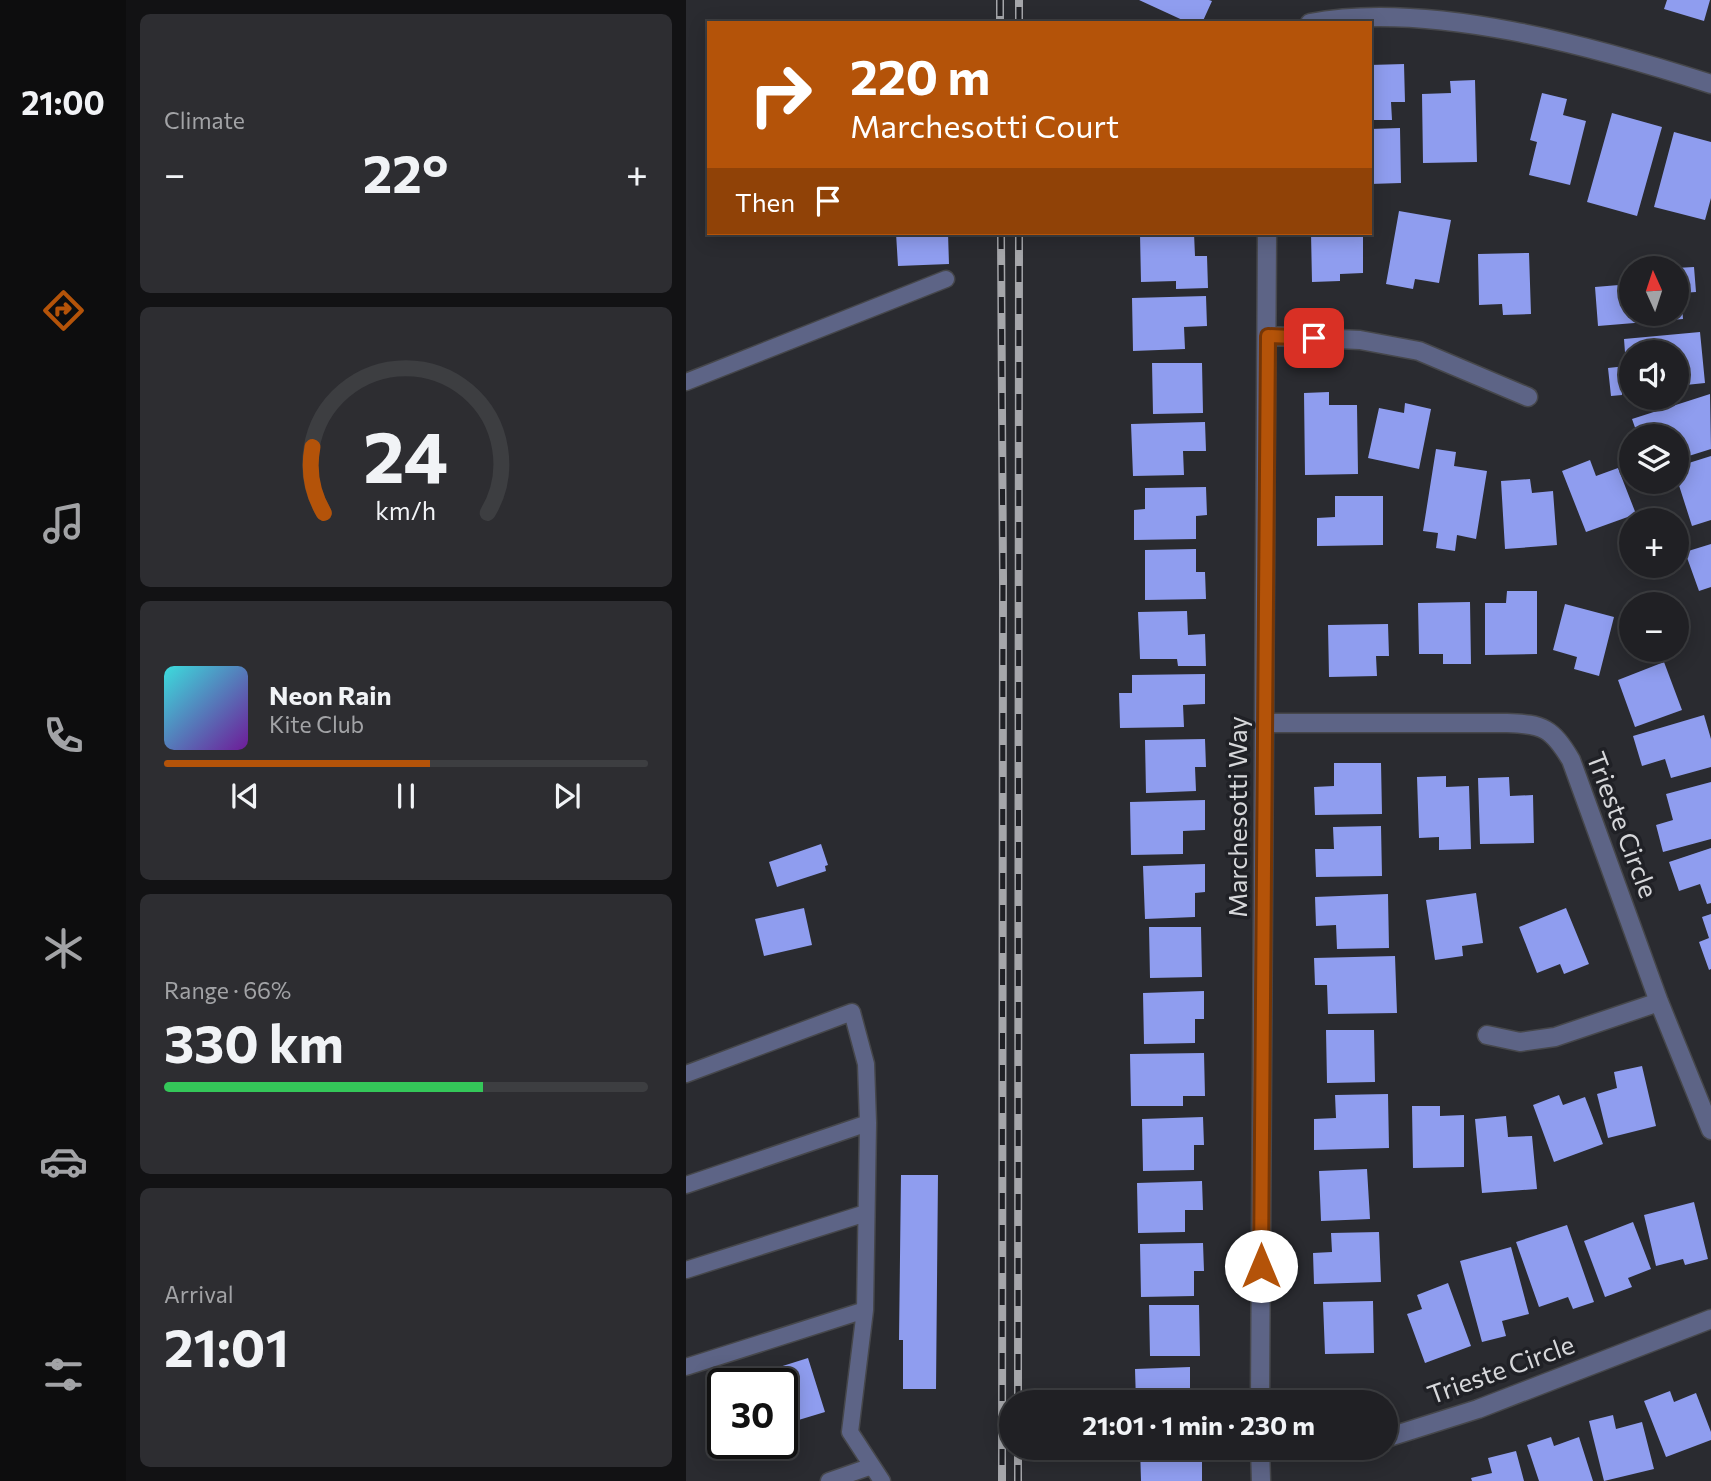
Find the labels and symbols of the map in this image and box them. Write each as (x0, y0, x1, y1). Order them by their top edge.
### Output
north arrow (1619, 256, 1689, 326)
pin (1284, 308, 1344, 368)
street label: Marchesotti Way (1221, 716, 1252, 918)
street label: Trieste Circle (1581, 747, 1665, 902)
position arrow (1224, 1229, 1298, 1303)
street label: Trieste Circle (1423, 1328, 1578, 1409)
speed limit sign: 30 (707, 1368, 798, 1459)

